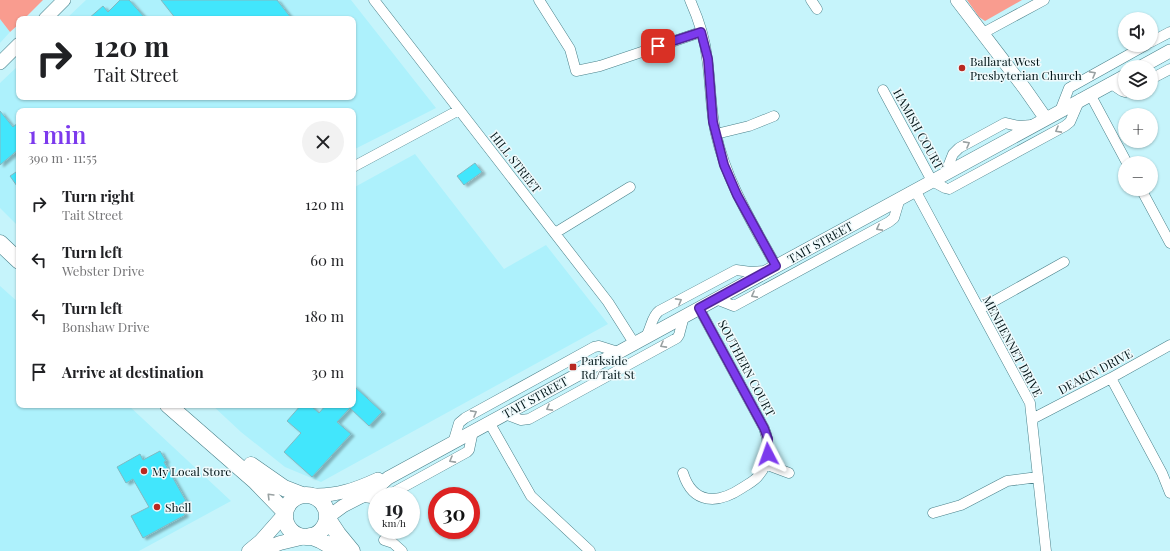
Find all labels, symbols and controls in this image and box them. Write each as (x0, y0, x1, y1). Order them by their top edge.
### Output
map controls (1118, 12, 1158, 196)
button: sound (1118, 12, 1158, 52)
text: 120 m (94, 27, 169, 64)
pin (641, 29, 675, 63)
icon: right (28, 32, 80, 84)
icon: arrive (647, 35, 669, 57)
place label: Ballarat West Presbyterian Church (970, 53, 1082, 83)
button: layers (1118, 60, 1158, 100)
text: Tait Street (94, 63, 178, 87)
marker: Ballarat West Presbyterian Church (957, 63, 967, 73)
one-way arrow (1089, 71, 1096, 79)
street label: HAMISH COURT (890, 86, 948, 173)
button: + (1118, 108, 1158, 148)
text: 1 min (28, 118, 86, 150)
button: close (302, 121, 344, 163)
one-way arrow (1055, 125, 1063, 133)
street label: HILL STREET (487, 128, 545, 197)
one-way arrow (963, 141, 970, 148)
text: 390 m · 11:55 (28, 149, 97, 166)
button: − (1118, 156, 1158, 196)
text: Turn right (62, 186, 135, 206)
icon: right (28, 193, 50, 215)
text: 120 m (305, 194, 344, 214)
text: Tait Street (62, 206, 123, 223)
street label: TAIT STREET (785, 217, 856, 267)
one-way arrow (876, 223, 883, 231)
text: Turn left (62, 242, 123, 262)
icon: left (28, 249, 50, 271)
text: 60 m (310, 250, 344, 270)
text: Webster Drive (62, 262, 144, 279)
one-way arrow (751, 291, 759, 298)
street label: MENHENNET DRIVE (980, 293, 1046, 399)
text: Turn left (62, 298, 123, 318)
one-way arrow (675, 298, 682, 306)
icon: left (28, 305, 50, 327)
text: 180 m (305, 306, 344, 326)
street label: SOUTHERN COURT (715, 317, 779, 419)
text: Bonshaw Drive (62, 318, 150, 335)
one-way arrow (660, 341, 667, 348)
street label: DEAKIN DRIVE (1055, 345, 1135, 397)
place label: Parkside Rd/Tait St (581, 352, 636, 382)
icon: arrive (28, 361, 50, 383)
text: Arrive at destination (62, 362, 204, 382)
text: 30 m (311, 362, 344, 382)
marker: Parkside Rd/Tait St (568, 362, 578, 372)
street label: TAIT STREET (500, 372, 571, 422)
one-way arrow (546, 403, 553, 410)
one-way arrow (470, 410, 477, 417)
position arrow (747, 433, 789, 475)
one-way arrow (449, 456, 456, 463)
place label: My Local Store (152, 463, 231, 479)
marker: My Local Store (139, 466, 149, 476)
speed limit sign: 30 (428, 487, 480, 539)
one-way arrow (267, 493, 275, 501)
text: 19 (385, 494, 403, 521)
place label: Shell (165, 499, 192, 515)
marker: Shell (152, 502, 162, 512)
text: km/h (382, 516, 406, 530)

